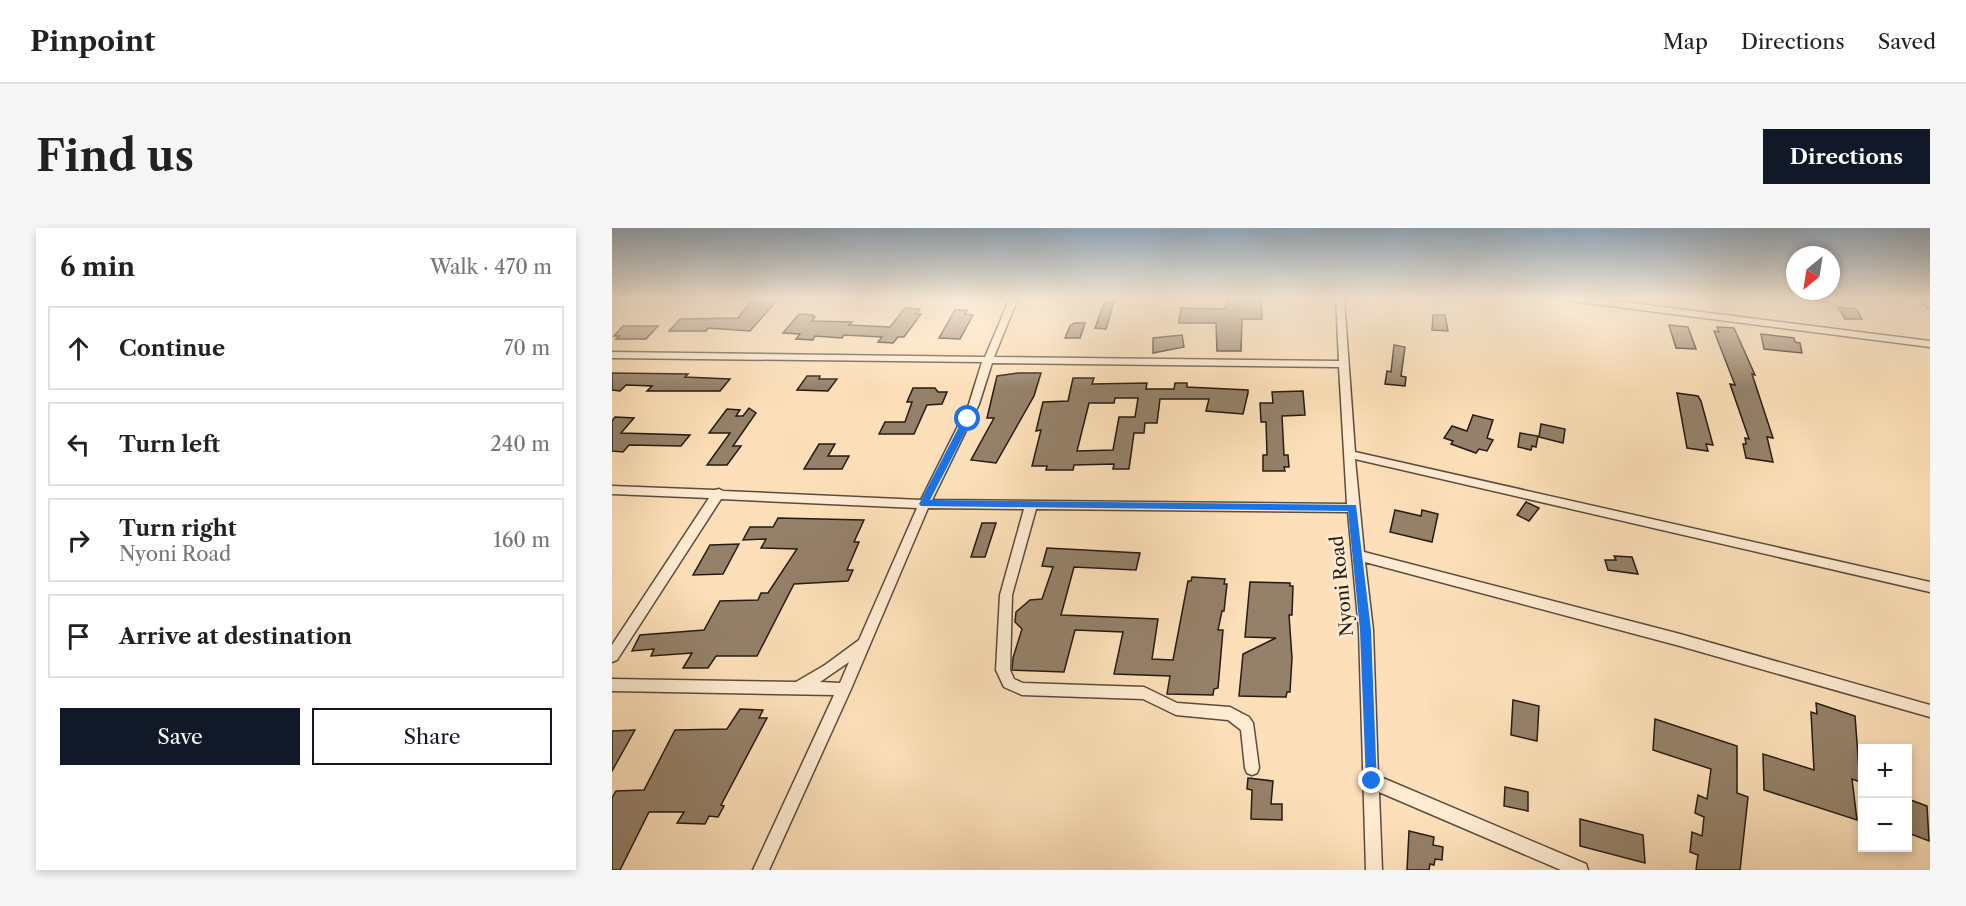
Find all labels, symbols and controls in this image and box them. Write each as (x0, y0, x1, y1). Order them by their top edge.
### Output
text: Pinpoint (30, 24, 155, 58)
text: Map (1663, 29, 1708, 54)
text: Directions (1741, 29, 1845, 54)
text: Saved (1878, 29, 1936, 54)
button: Directions (1763, 129, 1930, 184)
text: Find us (36, 130, 194, 182)
north arrow (1786, 246, 1840, 300)
text: 6 min (60, 251, 135, 283)
text: Walk · 470 m (430, 255, 552, 279)
icon: ahead (62, 332, 95, 365)
text: Continue (119, 335, 225, 362)
text: 70 m (504, 336, 550, 360)
route start (954, 405, 980, 431)
icon: left (62, 428, 95, 461)
text: Turn left (119, 431, 220, 458)
text: 240 m (490, 432, 550, 456)
text: Turn right (119, 515, 237, 542)
icon: right (62, 524, 95, 557)
text: 160 m (493, 528, 550, 552)
street label: Nyoni Road (1326, 535, 1358, 637)
text: Nyoni Road (119, 542, 231, 566)
icon: arrive (62, 620, 95, 653)
text: Arrive at destination (119, 623, 352, 650)
button: Save (60, 708, 300, 765)
button: Share (312, 708, 552, 765)
map controls (1858, 744, 1912, 852)
button: + (1858, 744, 1912, 798)
route end (1358, 767, 1384, 793)
button: − (1858, 798, 1912, 852)

